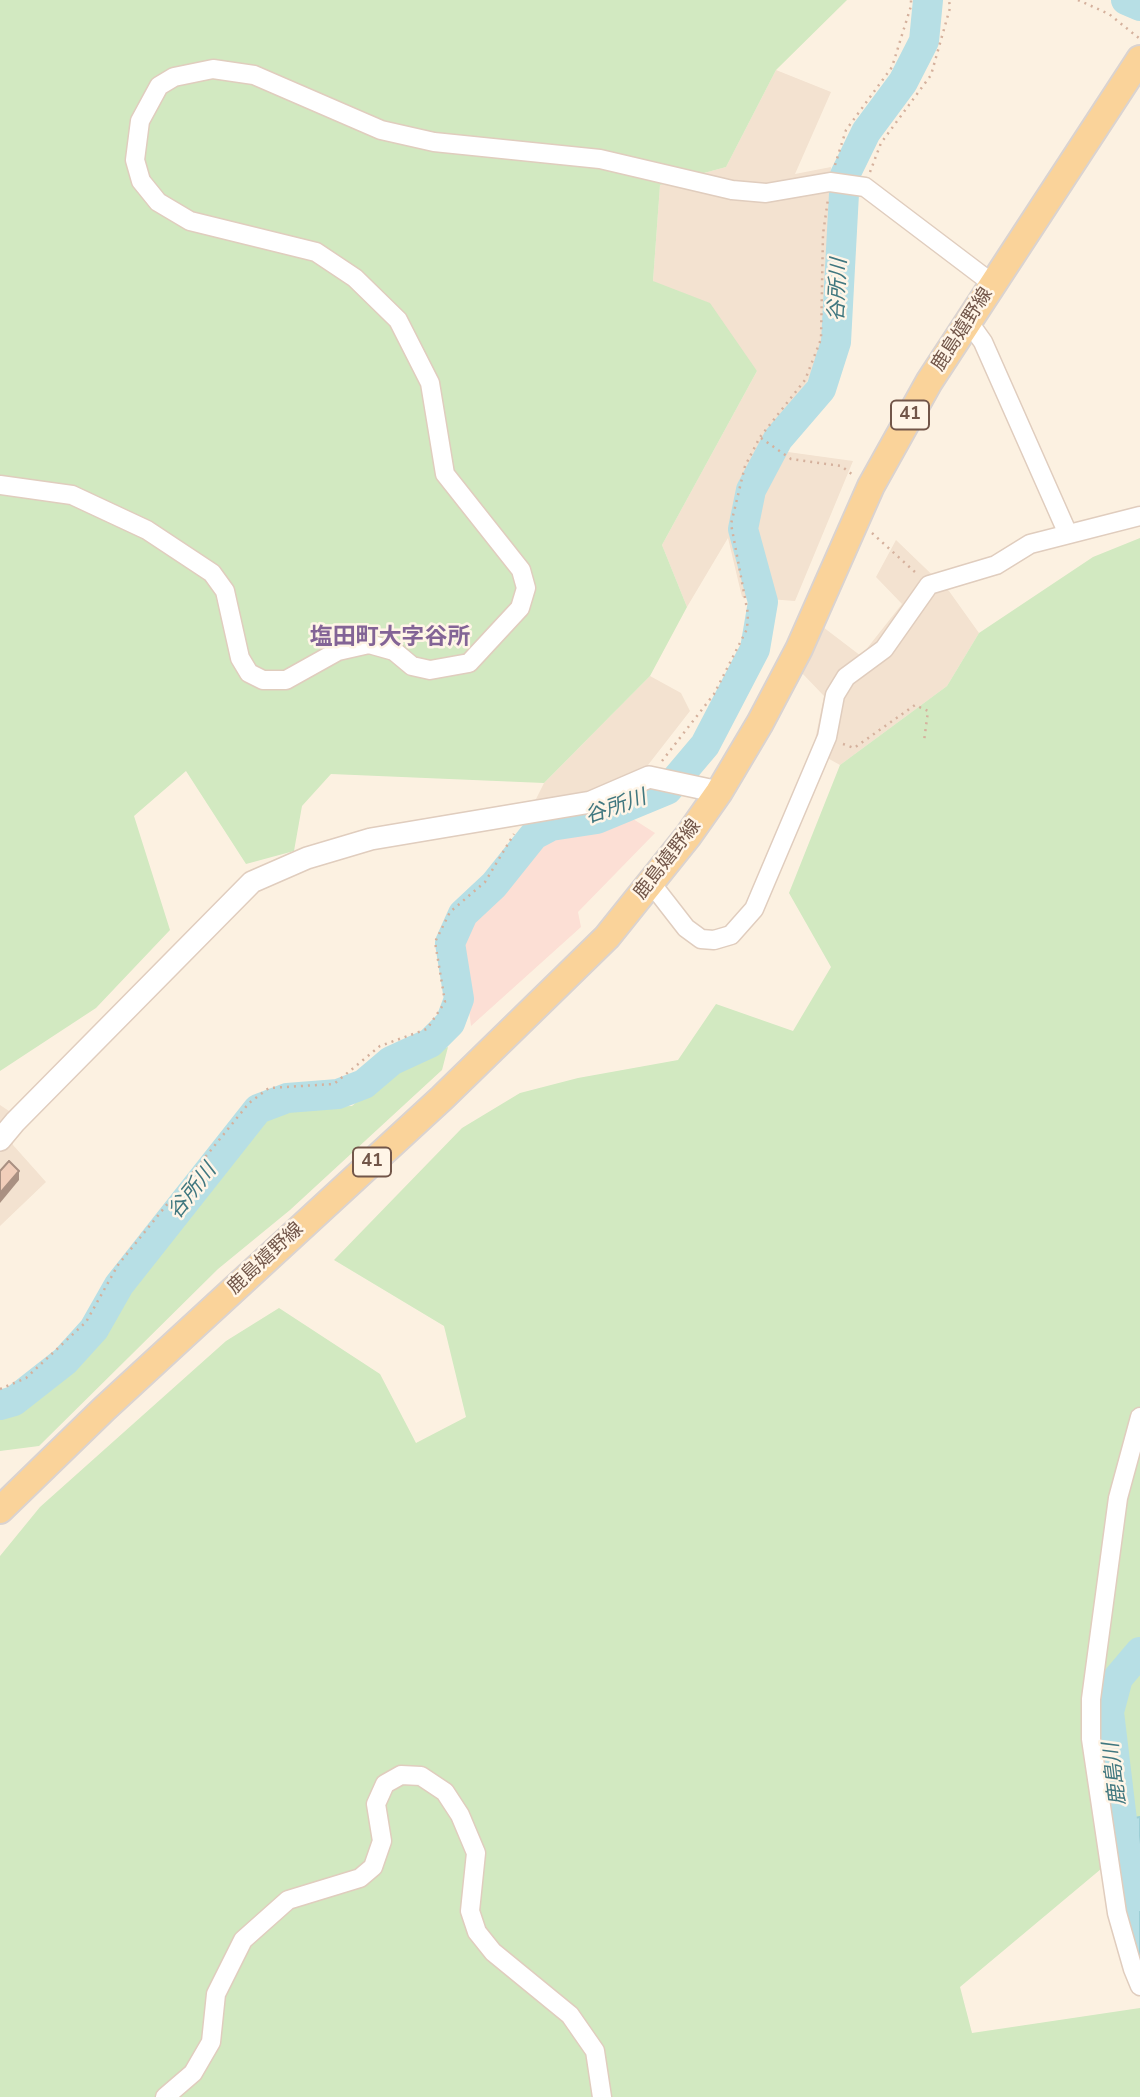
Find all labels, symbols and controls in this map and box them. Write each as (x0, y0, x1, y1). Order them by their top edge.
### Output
water label: 谷所川 (825, 258, 853, 322)
street label: 鹿島嬉野線 (928, 284, 998, 376)
road number: 41 (891, 400, 929, 430)
district label: 塩田町大字谷所 (310, 624, 470, 652)
water label: 谷所川 (582, 786, 650, 830)
street label: 鹿島嬉野線 (630, 816, 706, 904)
road number: 41 (353, 1148, 391, 1176)
water label: 谷所川 (164, 1159, 222, 1225)
street label: 鹿島嬉野線 (223, 1218, 309, 1300)
water label: 鹿島川 (1100, 1741, 1132, 1807)

